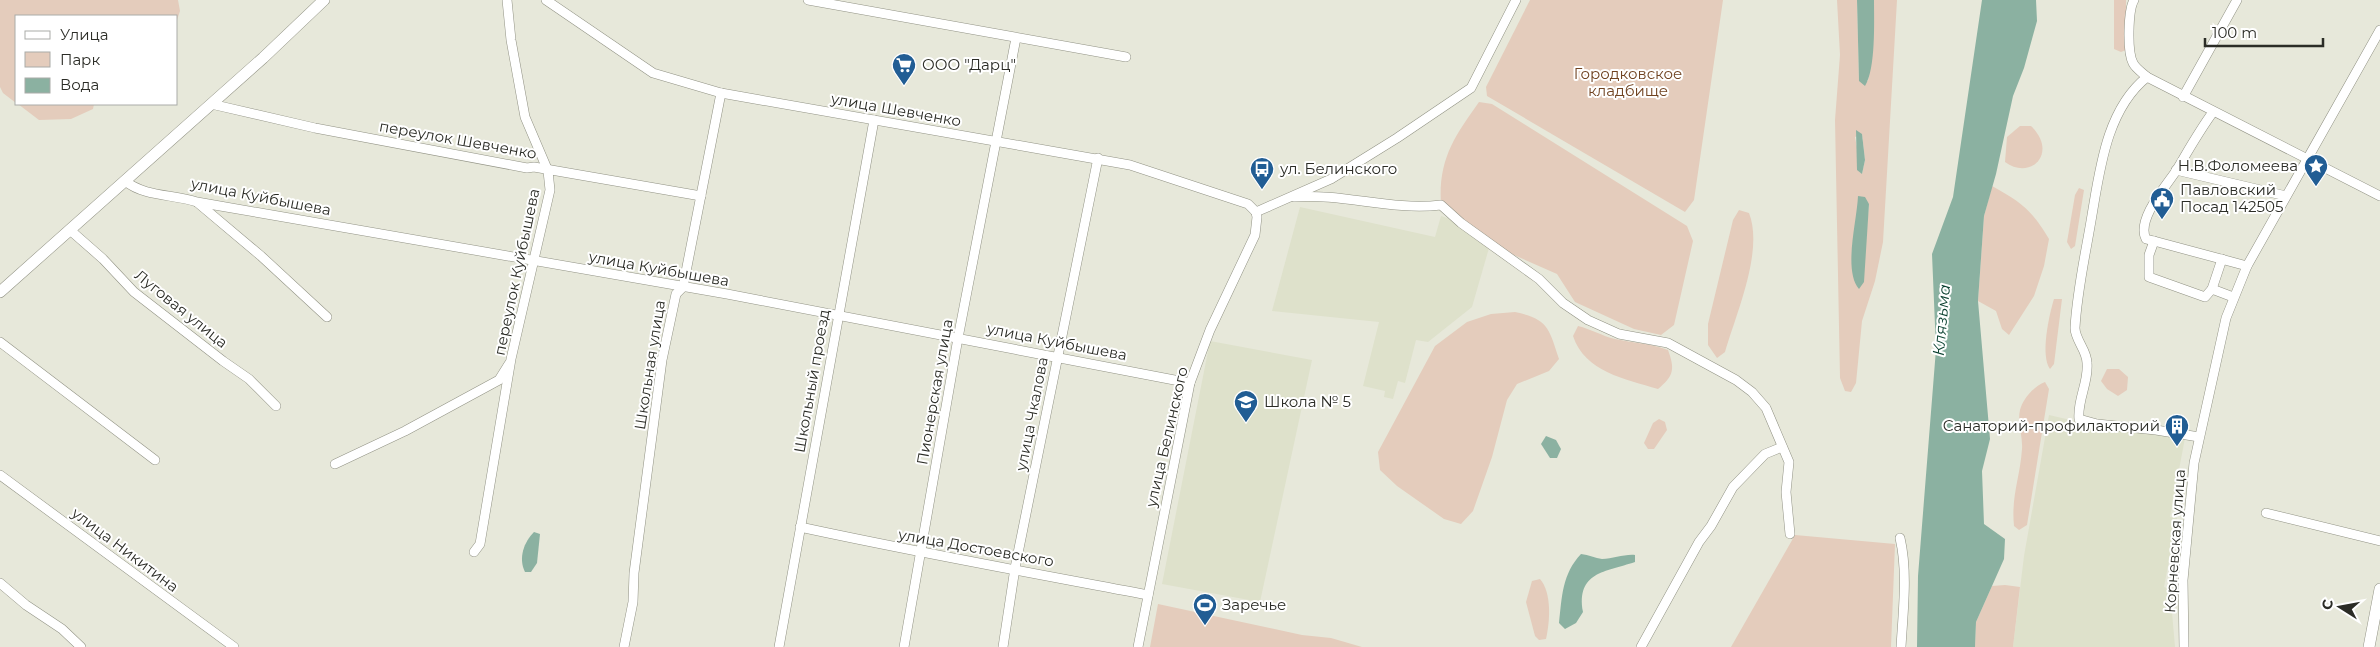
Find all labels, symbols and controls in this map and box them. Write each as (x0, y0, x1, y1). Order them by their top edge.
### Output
legend (15, 15, 178, 105)
scale bar (2205, 15, 2322, 47)
text: 100 m (2212, 23, 2257, 42)
text: Улица (60, 25, 108, 44)
text: Парк (60, 50, 100, 69)
supermarket icon: ООО "Дарц" (891, 52, 917, 86)
place label: ООО "Дарц" (922, 55, 1016, 74)
park label: Городковское кладбище (1574, 64, 1682, 100)
text: Вода (60, 75, 99, 94)
street label: улица Шевченко (828, 89, 963, 130)
street label: переулок Шевченко (378, 116, 538, 163)
place icon: Н.В.Фоломеева (2303, 153, 2329, 187)
bus stop icon: ул. Белинского (1249, 156, 1275, 190)
place label: Н.В.Фоломеева (2178, 156, 2298, 175)
place label: ул. Белинского (1279, 159, 1397, 178)
street label: улица Куйбышева (188, 173, 333, 219)
place label: Павловский Посад 142505 (2180, 180, 2284, 216)
public building icon: Павловский Посад 142505 (2149, 186, 2175, 220)
street label: переулок Куйбышева (490, 187, 543, 357)
street label: улица Куйбышева (586, 247, 731, 290)
street label: Луговая улица (131, 265, 232, 352)
water label: Клязьма (1929, 283, 1954, 357)
street label: Школьная улица (630, 299, 669, 431)
street label: Школьный проезд (790, 307, 834, 454)
street label: Пионерская улица (912, 318, 957, 466)
street label: улица Куйбышева (984, 318, 1129, 364)
street label: улица Чкалова (1011, 355, 1052, 473)
street label: улица Белинского (1141, 365, 1192, 510)
school or university icon: Школа № 5 (1233, 389, 1259, 423)
place label: Школа № 5 (1264, 392, 1351, 411)
building icon: Санаторий-профилакторий (2164, 413, 2190, 447)
place label: Санаторий-профилакторий (1943, 416, 2160, 435)
street label: Корневская улица (2160, 468, 2189, 613)
street label: улица Никитина (67, 503, 182, 596)
street label: улица Достоевского (896, 524, 1055, 571)
north arrow (2315, 582, 2365, 632)
sports icon: Заречье (1192, 592, 1218, 626)
place label: Заречье (1222, 595, 1286, 614)
text: С (2317, 598, 2337, 611)

